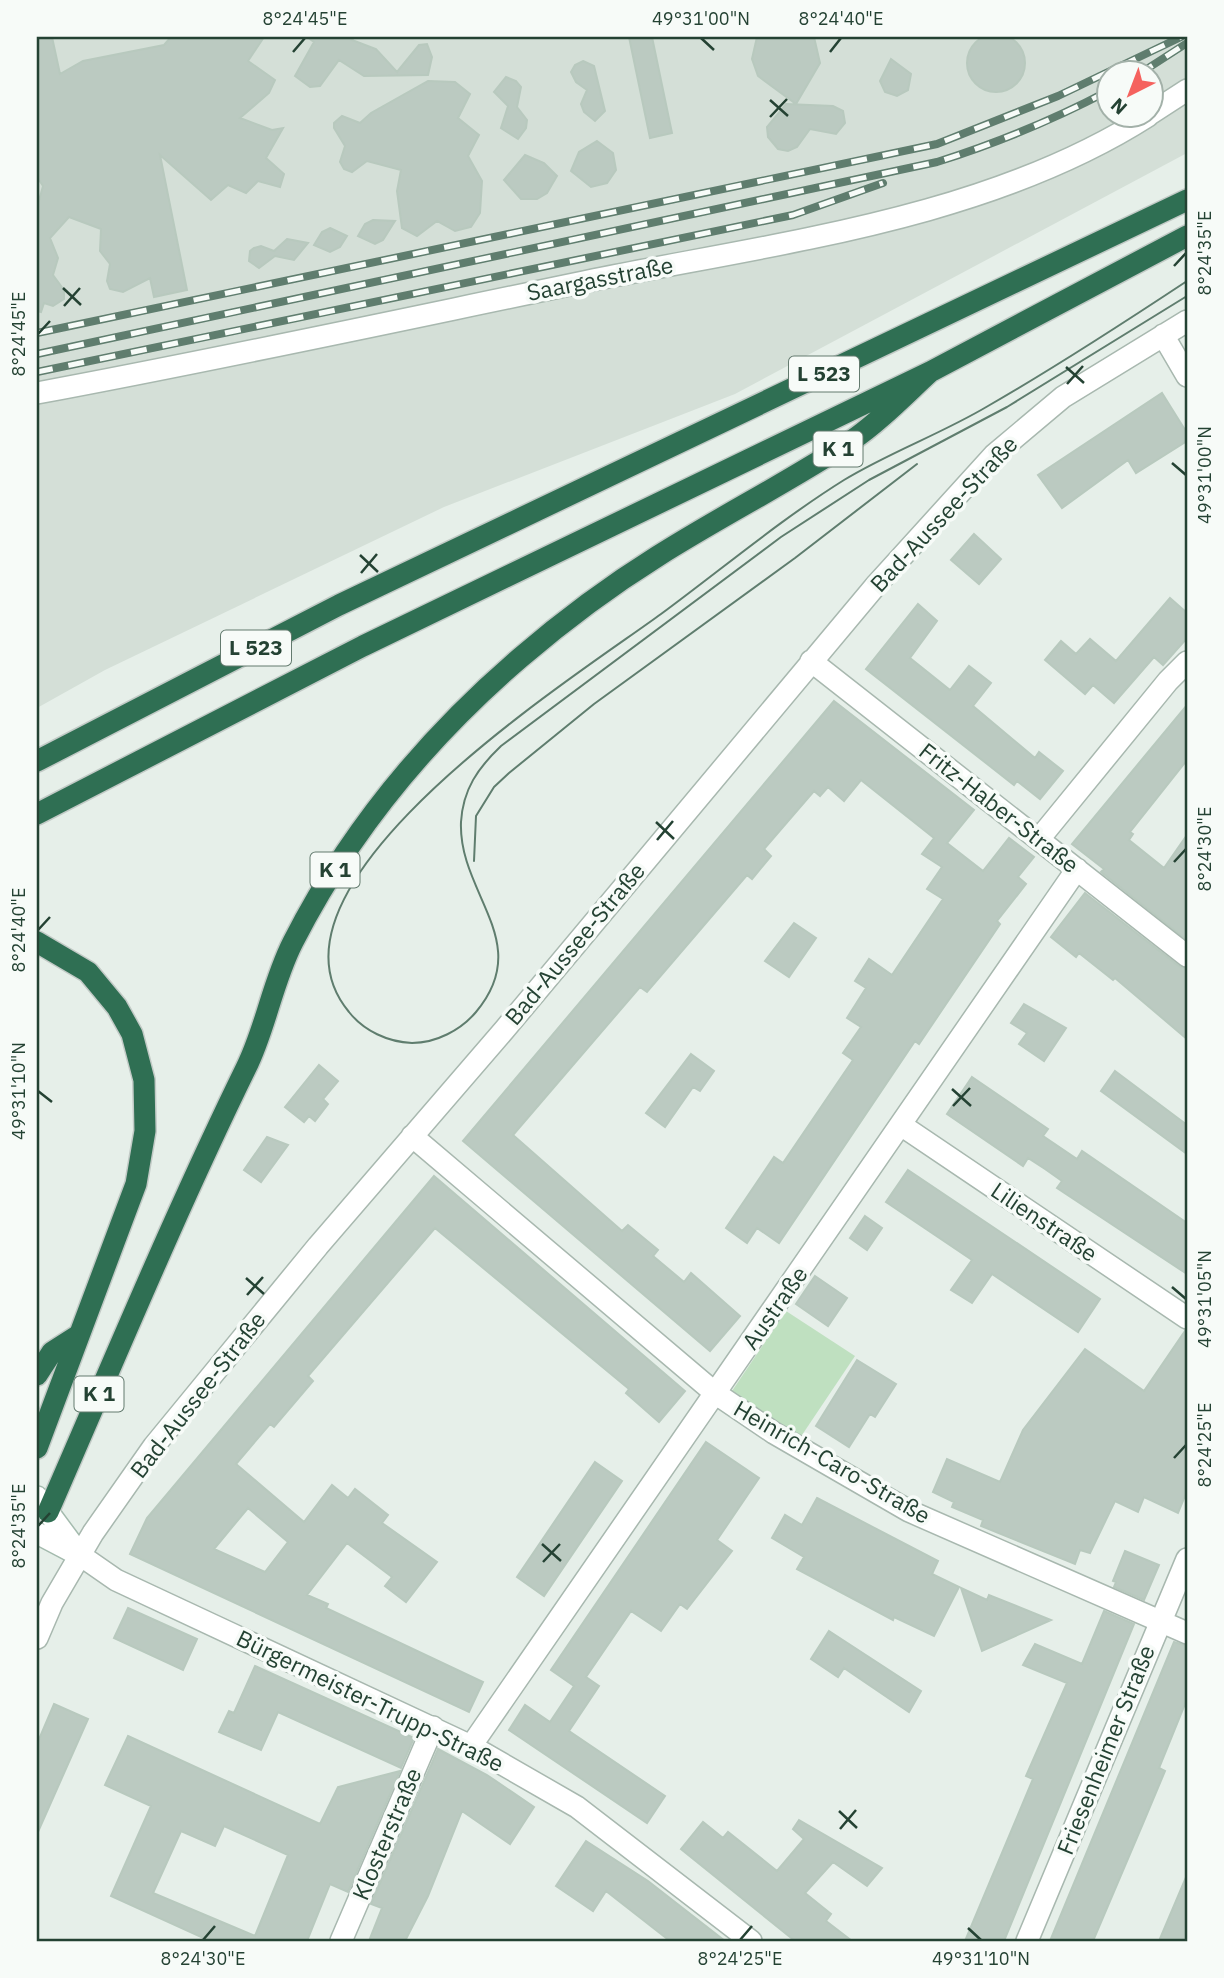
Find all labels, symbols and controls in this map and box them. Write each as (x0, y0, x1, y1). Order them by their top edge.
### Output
text: 8°24'45"E (263, 7, 347, 30)
text: 49°31'00"N (652, 7, 750, 30)
text: 8°24'40"E (799, 7, 883, 30)
north arrow (1094, 60, 1164, 130)
text: N (1105, 93, 1132, 120)
text: 8°24'35"E (1193, 211, 1216, 295)
street label: Saargasstraße (524, 249, 675, 307)
text: 8°24'45"E (7, 292, 30, 376)
road number: L 523 (789, 356, 859, 392)
text: 49°31'00"N (1193, 426, 1216, 524)
street label: Bad-Aussee-Straße (863, 429, 1023, 598)
road number: K 1 (814, 432, 862, 466)
road number: L 523 (221, 630, 291, 666)
street label: Fritz-Haber-Straße (914, 735, 1086, 879)
text: 8°24'30"E (1193, 807, 1216, 891)
road number: K 1 (310, 852, 360, 888)
street label: Bad-Aussee-Straße (497, 856, 651, 1031)
text: 8°24'40"E (7, 888, 30, 972)
text: 49°31'10"N (7, 1042, 30, 1140)
street label: Lilienstraße (986, 1175, 1104, 1268)
text: 49°31'05"N (1193, 1250, 1216, 1348)
street label: Austraße (735, 1260, 814, 1355)
street label: Bad-Aussee-Straße (123, 1305, 272, 1484)
road number: K 1 (74, 1376, 124, 1412)
street label: Heinrich-Caro-Straße (729, 1393, 936, 1530)
text: 8°24'25"E (1193, 1403, 1216, 1487)
text: 8°24'35"E (7, 1484, 30, 1568)
street label: Bürgermeister-Trupp-Straße (232, 1622, 509, 1778)
street label: Friesenheimer Straße (1049, 1640, 1161, 1859)
street label: Klosterstraße (345, 1763, 427, 1904)
text: 8°24'30"E (161, 1947, 245, 1970)
text: 8°24'25"E (698, 1947, 782, 1970)
text: 49°31'10"N (932, 1947, 1030, 1970)

